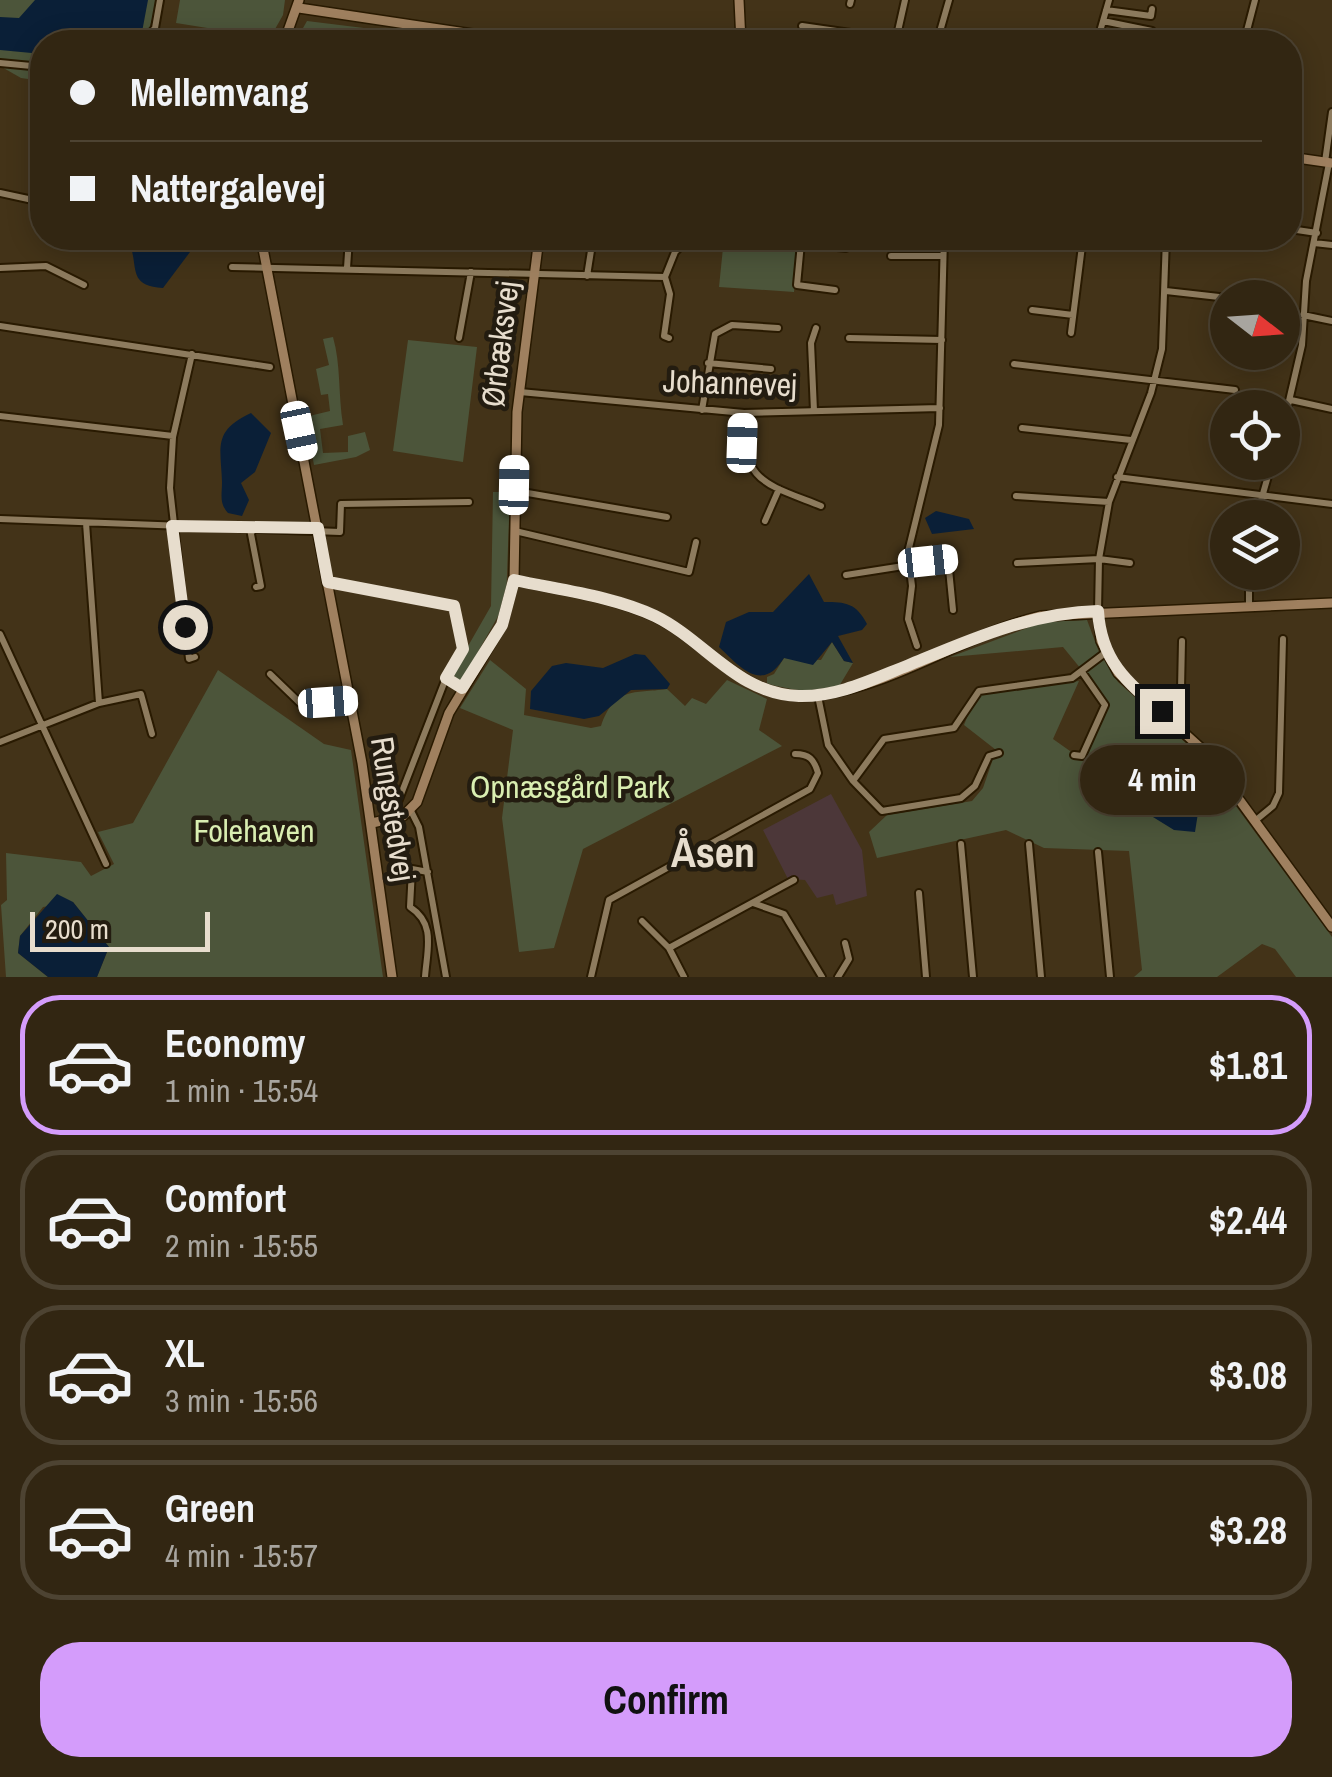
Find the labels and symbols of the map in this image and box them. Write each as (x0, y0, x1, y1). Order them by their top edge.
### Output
street label: Ørbæksvej (470, 278, 529, 410)
north arrow (1210, 280, 1300, 370)
street label: Johannevej (662, 359, 798, 406)
car (278, 399, 320, 463)
car (726, 412, 758, 474)
car (498, 455, 530, 515)
car (897, 543, 959, 579)
route start (163, 605, 208, 650)
car (297, 685, 359, 719)
route end (1140, 689, 1185, 734)
street label: Rungstedvej (361, 734, 426, 884)
callout: 4 min (1080, 746, 1244, 816)
park label: Opnæsgård Park (470, 765, 671, 808)
park label: Folehaven (193, 809, 315, 852)
district label: Åsen (671, 824, 755, 880)
scale bar (30, 907, 210, 951)

